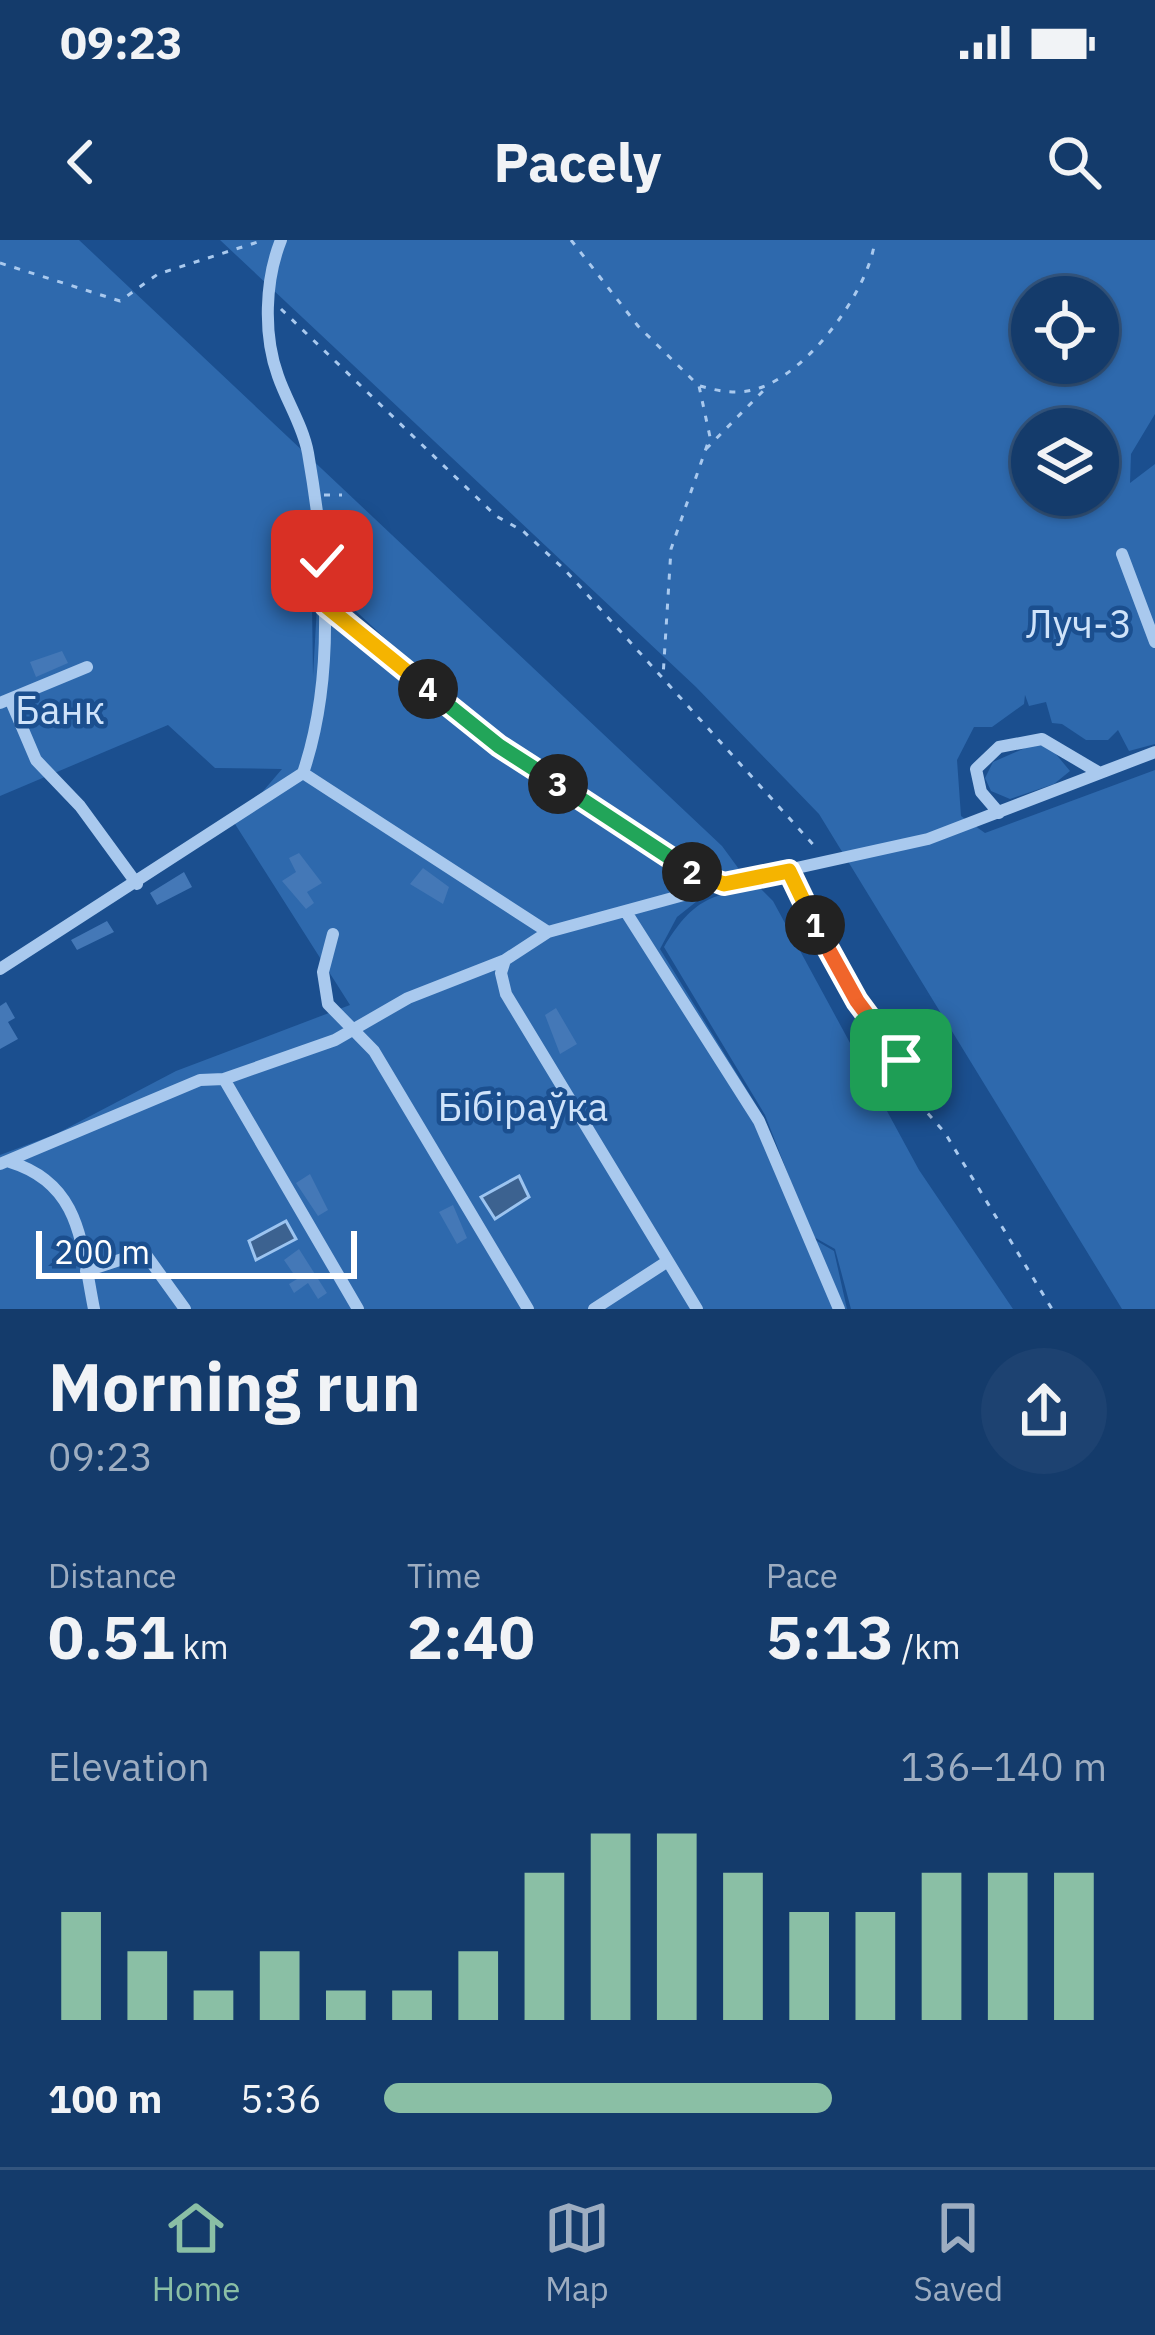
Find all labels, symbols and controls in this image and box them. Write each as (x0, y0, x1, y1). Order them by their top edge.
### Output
text: 09:23 (60, 13, 183, 71)
text: Pacely (493, 127, 662, 197)
icon: back (48, 129, 114, 195)
icon: search (1041, 129, 1107, 195)
map controls (1011, 276, 1119, 516)
button: locate (1011, 276, 1119, 384)
button: layers (1011, 408, 1119, 516)
pin (271, 510, 373, 612)
icon: check (289, 528, 355, 594)
park label: Луч-3 (1026, 598, 1132, 649)
pin: 4 (398, 659, 458, 719)
text: 4 (418, 667, 438, 710)
park label: Банк (15, 684, 105, 735)
pin: 3 (528, 754, 588, 814)
text: 3 (548, 762, 568, 805)
pin: 2 (662, 842, 722, 902)
text: 2 (682, 850, 702, 893)
pin: 1 (785, 895, 845, 955)
text: 1 (805, 903, 825, 946)
pin (850, 1009, 952, 1111)
icon: arrive (868, 1027, 934, 1093)
park label: Бібіраўка (438, 1081, 608, 1132)
scale bar (36, 1225, 357, 1278)
text: 200 m (54, 1230, 150, 1273)
text: Morning run (48, 1343, 421, 1429)
button: share (981, 1348, 1107, 1474)
text: 09:23 (48, 1431, 153, 1482)
text: Distance (48, 1554, 177, 1597)
text: Time (407, 1554, 481, 1597)
text: Pace (766, 1554, 838, 1597)
text: 0.51 (48, 1597, 175, 1676)
text: 2:40 (407, 1597, 535, 1676)
text: 5:13 (766, 1597, 894, 1676)
text: km (175, 1625, 229, 1668)
text: /km (894, 1625, 960, 1668)
text: Elevation (48, 1741, 210, 1792)
text: 136–140 m (900, 1741, 1107, 1792)
text: 100 m (48, 2073, 162, 2124)
text: 5:36 (240, 2073, 322, 2124)
tab: Home (152, 2195, 240, 2310)
tab: Map (544, 2195, 610, 2310)
tab: Saved (913, 2195, 1003, 2310)

